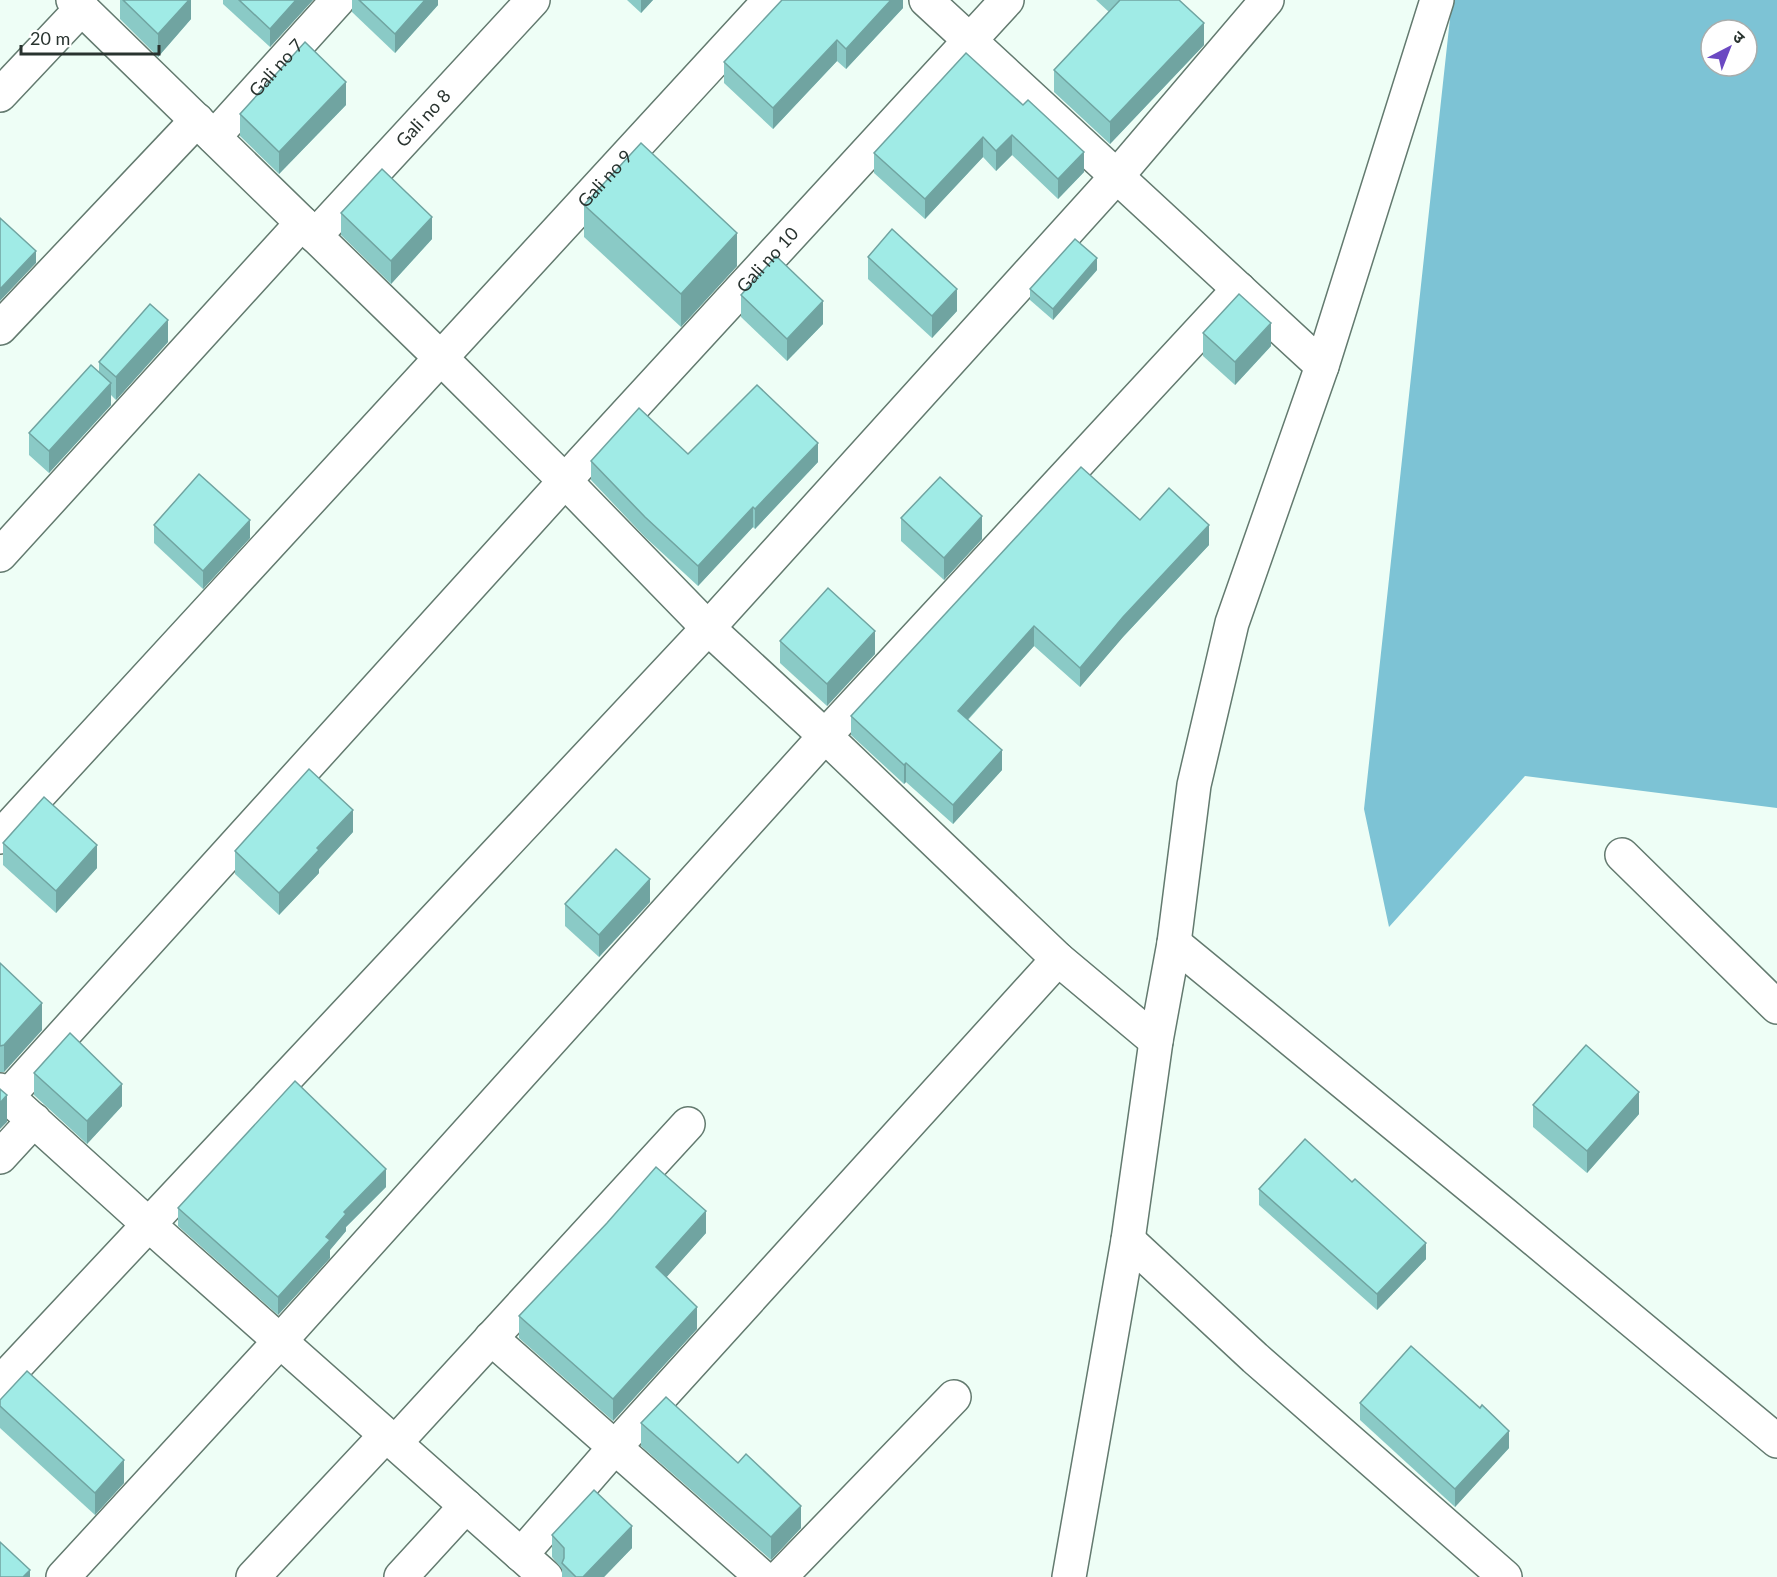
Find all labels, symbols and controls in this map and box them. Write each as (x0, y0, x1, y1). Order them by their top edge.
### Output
scale bar (21, 18, 159, 56)
north arrow (1699, 18, 1759, 78)
text: उ (1730, 26, 1750, 47)
text: 20 m (30, 27, 70, 49)
street label: Gali no 7 (244, 34, 308, 101)
street label: Gali no 8 (391, 84, 455, 151)
street label: Gali no 9 (573, 145, 637, 212)
street label: Gali no 10 (732, 222, 803, 297)

